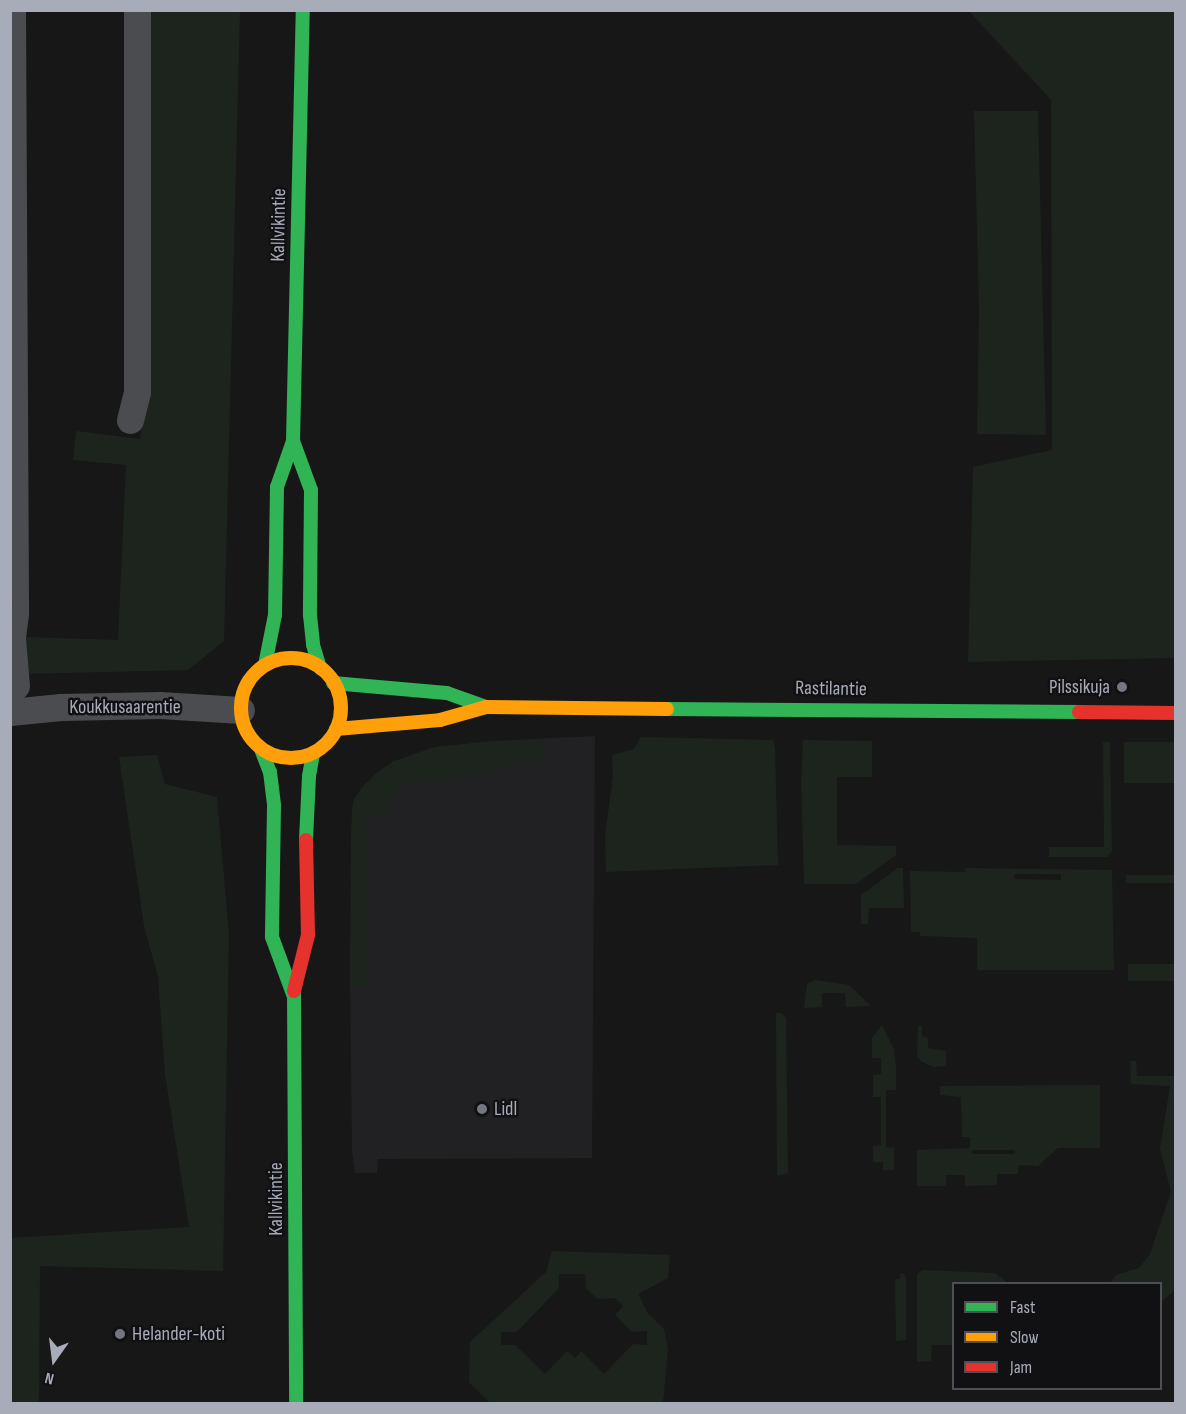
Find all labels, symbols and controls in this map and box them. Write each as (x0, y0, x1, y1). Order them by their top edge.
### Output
street label: Kallvikintie (266, 188, 292, 262)
place label: Pilssikuja (1049, 675, 1110, 699)
street label: Rastilantie (795, 676, 867, 702)
marker: Pilssikuja (1115, 680, 1129, 694)
street label: Koukkusaarentie (69, 695, 181, 719)
place label: Lidl (494, 1097, 517, 1121)
marker: Lidl (475, 1102, 489, 1116)
street label: Kallvikintie (264, 1162, 288, 1236)
legend (952, 1282, 1162, 1390)
text: Fast (1010, 1297, 1035, 1318)
place label: Helander-koti (132, 1322, 225, 1346)
marker: Helander-koti (113, 1327, 127, 1341)
text: Slow (1010, 1327, 1039, 1348)
north arrow (24, 1330, 84, 1390)
text: Jam (1010, 1357, 1032, 1378)
text: N (43, 1368, 56, 1388)

